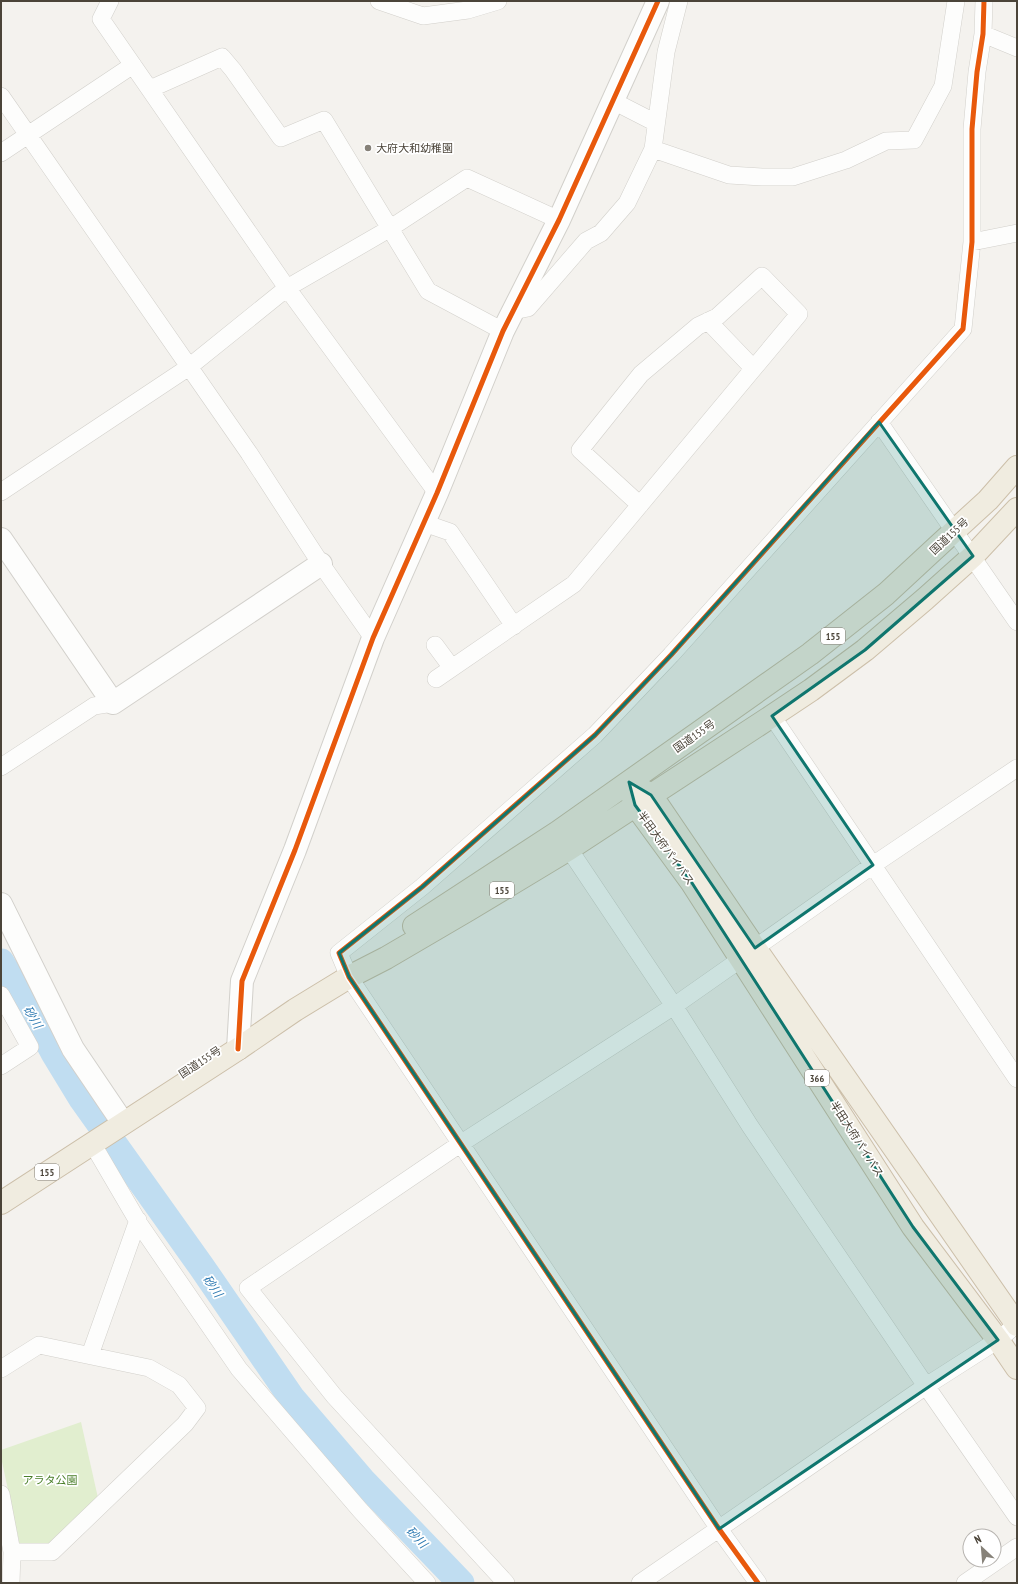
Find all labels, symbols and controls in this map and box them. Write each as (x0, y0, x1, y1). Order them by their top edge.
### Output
place label: 大府大和幼稚園 (376, 141, 453, 155)
marker: 大府大和幼稚園 (363, 143, 373, 153)
street label: 国道155号 (927, 515, 971, 557)
road number: 155 (821, 628, 845, 644)
street label: 国道155号 (670, 717, 718, 755)
street label: 半田大府パイパス (635, 808, 697, 888)
road number: 155 (490, 882, 514, 898)
water label: 砂川 (20, 1003, 47, 1033)
street label: 国道155号 (176, 1043, 224, 1081)
road number: 366 (805, 1070, 829, 1086)
street label: 半田大府パイパス (827, 1098, 887, 1180)
road number: 155 (35, 1164, 59, 1180)
water label: 砂川 (200, 1272, 227, 1302)
park label: アラタ公園 (23, 1473, 78, 1487)
water label: 砂川 (403, 1523, 432, 1552)
north arrow (962, 1528, 1002, 1568)
text: N (972, 1531, 983, 1547)

